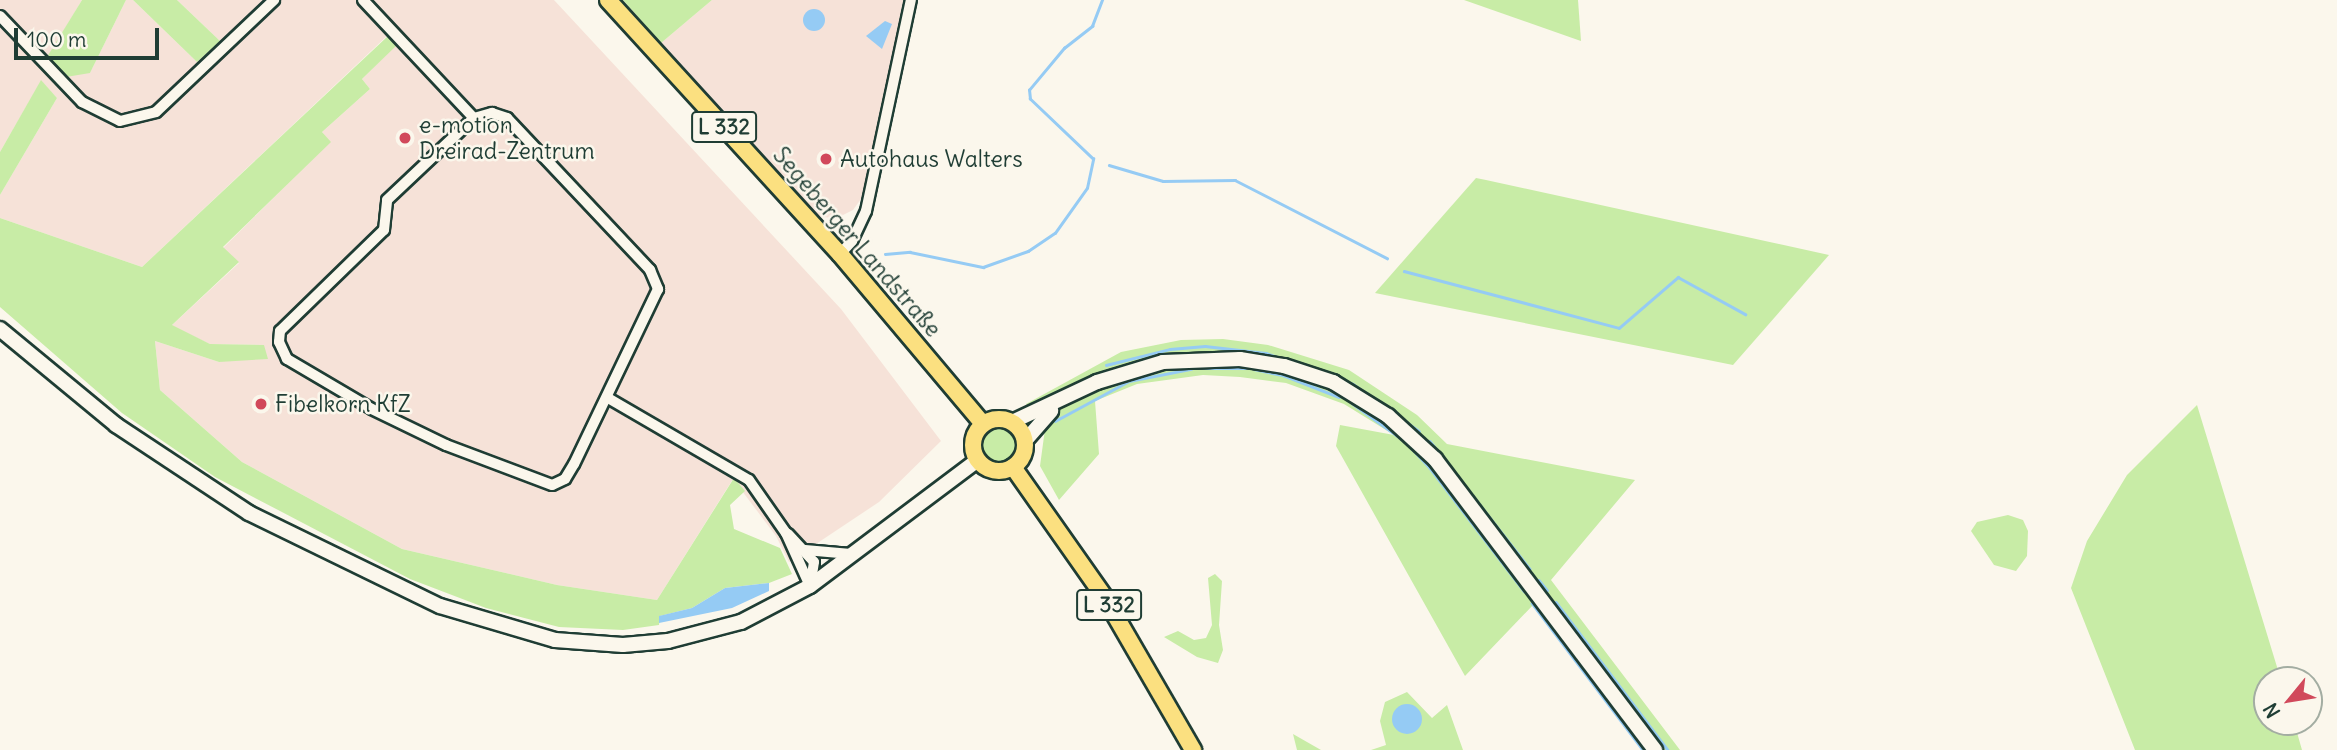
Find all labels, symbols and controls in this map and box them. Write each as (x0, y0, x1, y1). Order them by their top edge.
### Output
scale bar (18, 14, 163, 58)
text: 100 m (27, 26, 86, 53)
road number: L 332 (691, 110, 757, 144)
place label: e-motion Dreirad-Zentrum (419, 111, 595, 165)
marker: e-motion Dreirad-Zentrum (397, 130, 413, 146)
street label: Segeberger Landstraße (767, 141, 947, 343)
place label: Autohaus Walters (840, 145, 1023, 173)
marker: Autohaus Walters (818, 151, 834, 167)
place label: Fibelkorn KfZ (275, 390, 411, 418)
marker: Fibelkorn KfZ (253, 396, 269, 412)
road number: L 332 (1076, 588, 1142, 622)
north arrow (2253, 666, 2323, 736)
text: N (2258, 699, 2285, 722)

